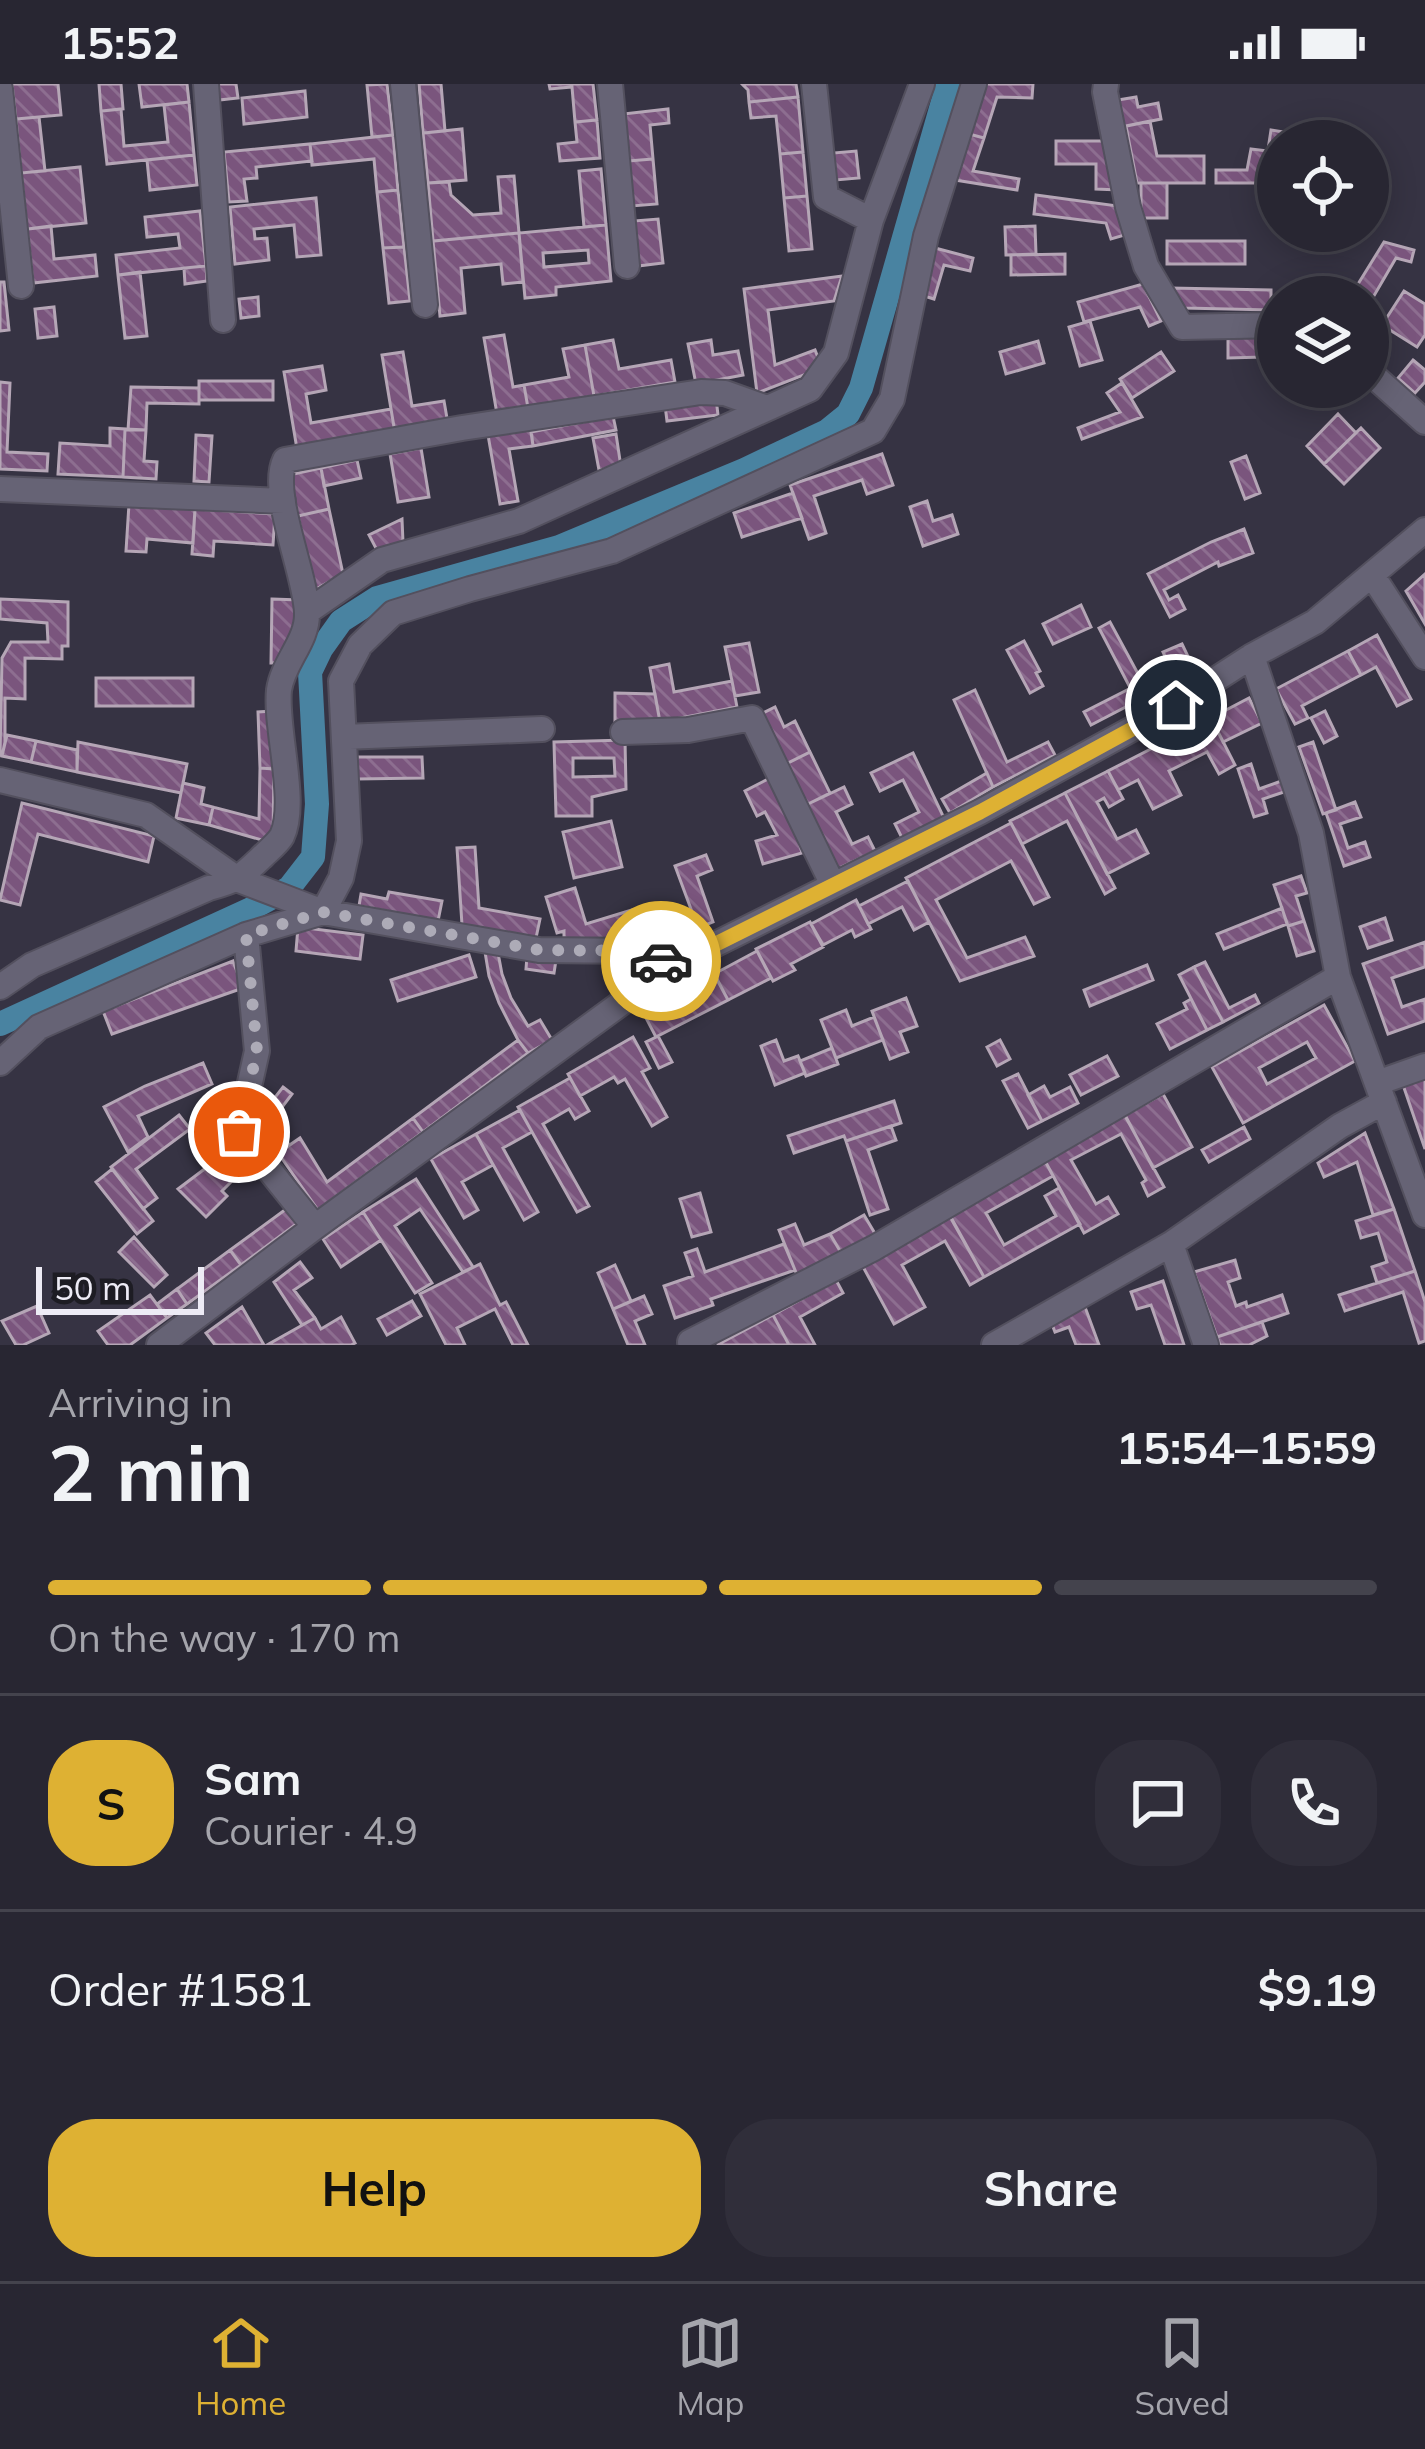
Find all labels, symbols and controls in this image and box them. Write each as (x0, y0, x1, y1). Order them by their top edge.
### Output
text: 15:52 (60, 14, 179, 70)
map controls (1257, 120, 1389, 408)
button: locate (1257, 120, 1389, 252)
button: layers (1257, 276, 1389, 408)
pin (1125, 654, 1227, 756)
icon: home (1143, 672, 1209, 738)
courier (601, 901, 721, 1021)
icon: car (628, 928, 694, 994)
pin (188, 1081, 290, 1183)
icon: bag (206, 1099, 272, 1165)
scale bar (36, 1261, 204, 1314)
text: 50 m (54, 1267, 131, 1308)
text: Arriving in (48, 1378, 233, 1427)
text: 15:54–15:59 (1116, 1419, 1377, 1475)
text: 2 min (48, 1423, 254, 1521)
text: On the way · 170 m (48, 1613, 400, 1662)
button: chat (1095, 1740, 1221, 1866)
button: phone (1251, 1740, 1377, 1866)
text: Sam (204, 1750, 301, 1806)
text: S (96, 1775, 126, 1831)
text: Courier · 4.9 (204, 1806, 418, 1855)
text: Order #1581 (48, 1961, 313, 2017)
text: $9.19 (1258, 1961, 1377, 2017)
button: Help (48, 2119, 701, 2257)
button: Share (725, 2119, 1377, 2257)
tab: Home (195, 2310, 286, 2423)
tab: Map (676, 2310, 744, 2423)
tab: Saved (1135, 2310, 1230, 2423)

